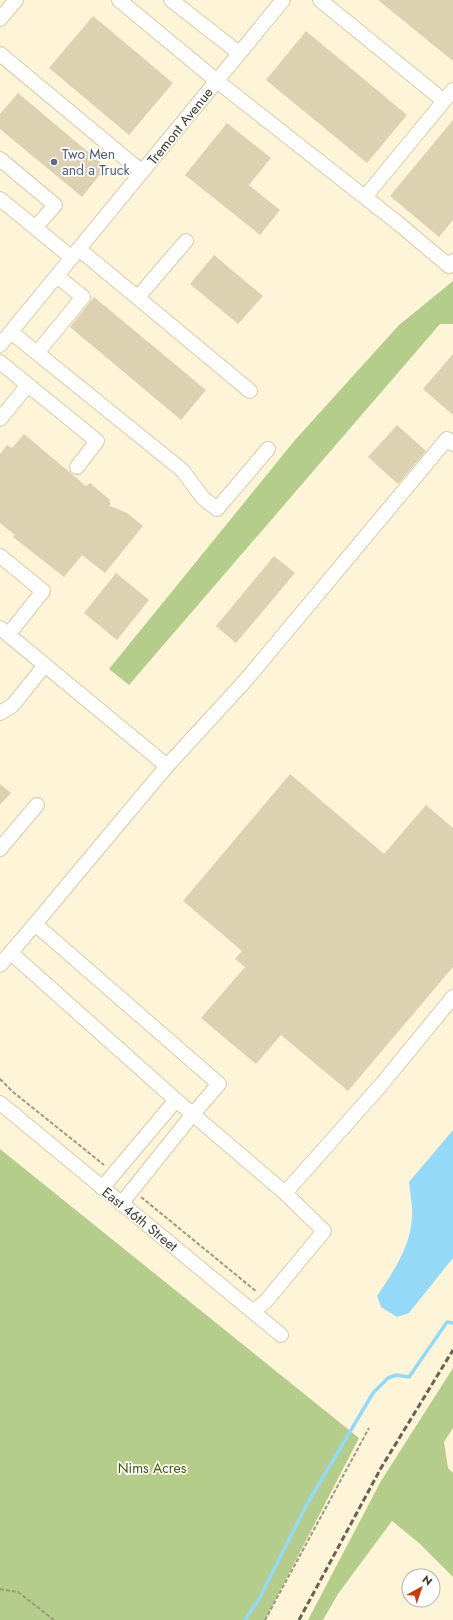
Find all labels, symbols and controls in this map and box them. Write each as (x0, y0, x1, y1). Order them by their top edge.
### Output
street label: Tremont Avenue (143, 83, 217, 169)
place label: Two Men and a Truck (62, 144, 130, 180)
marker: Two Men and a Truck (49, 157, 59, 167)
street label: East 46th Street (98, 1182, 183, 1256)
park label: Nims Acres (118, 1458, 187, 1478)
north arrow (401, 1568, 441, 1608)
text: N (419, 1571, 436, 1589)

